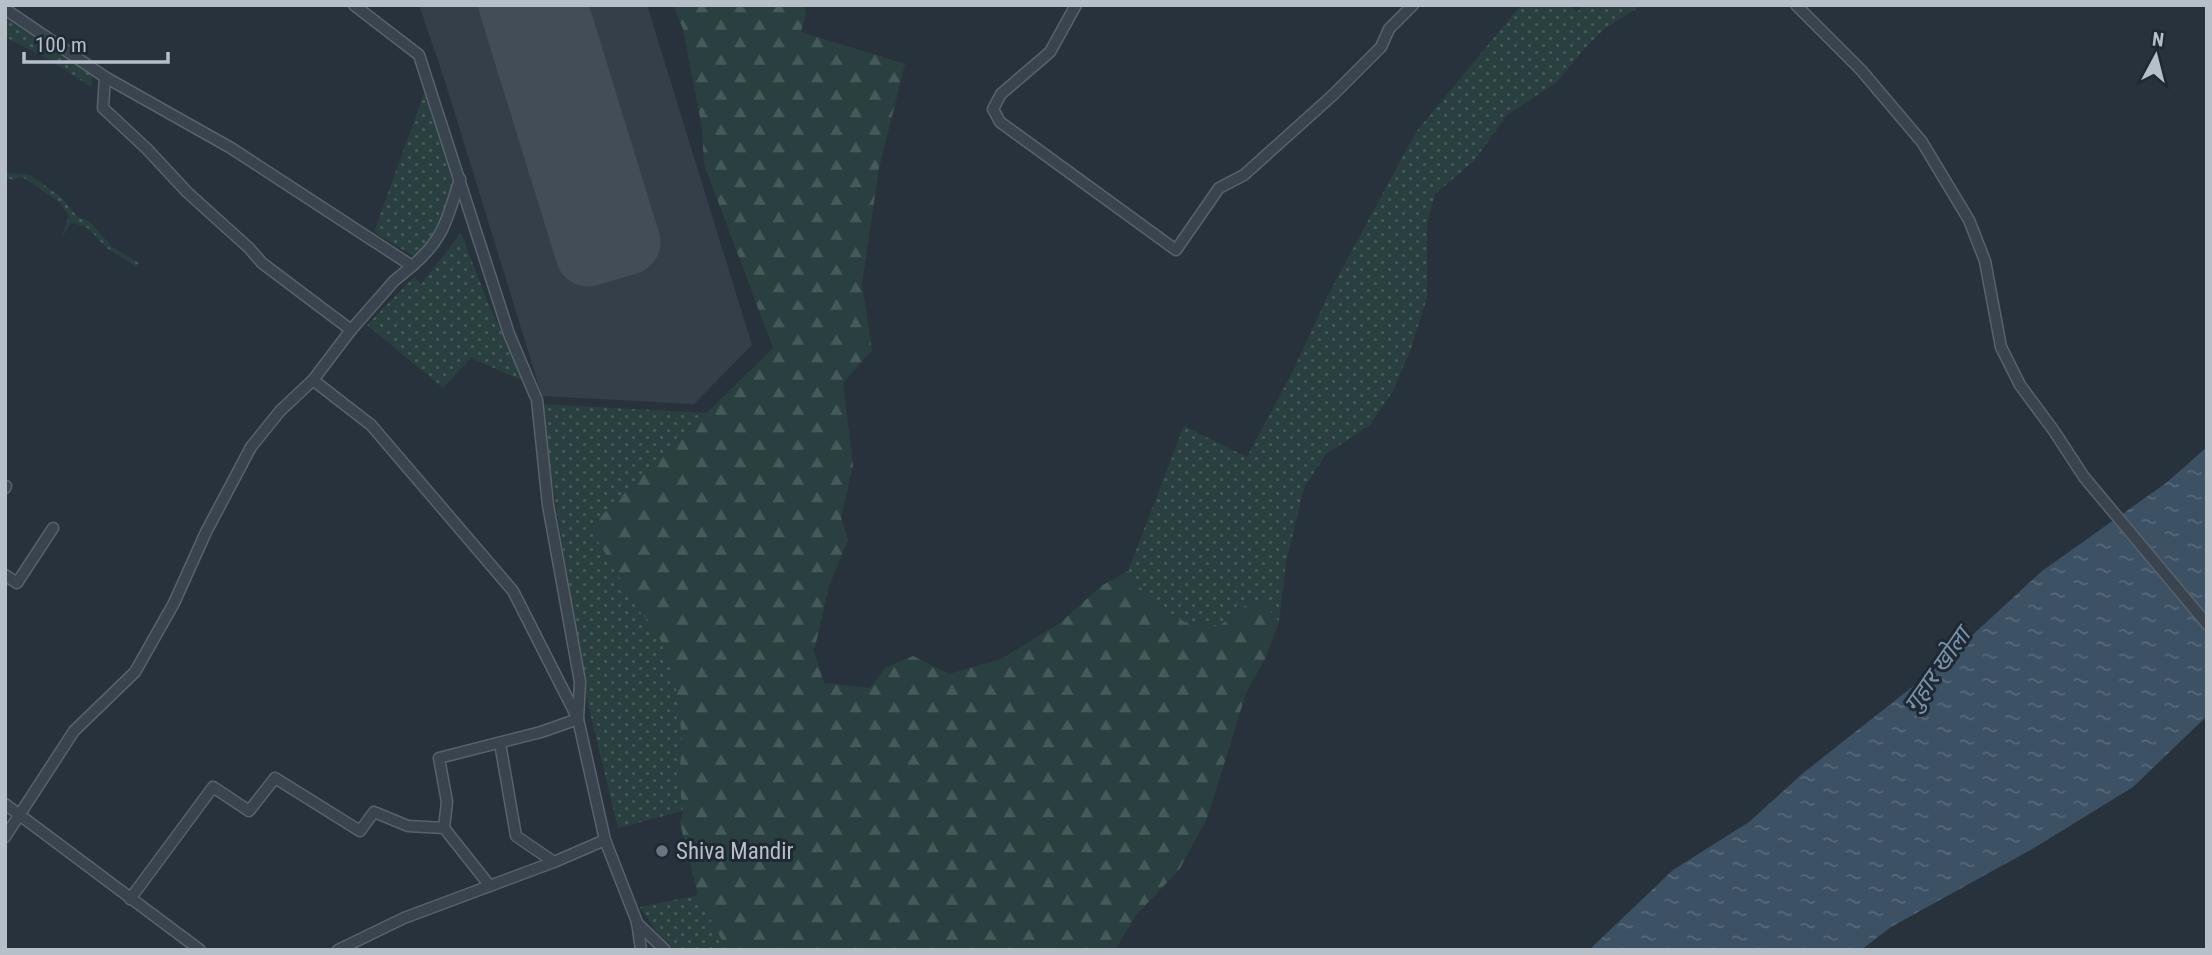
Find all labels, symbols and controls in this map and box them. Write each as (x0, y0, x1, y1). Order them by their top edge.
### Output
scale bar (24, 21, 168, 65)
north arrow (2121, 21, 2191, 91)
text: N (2151, 27, 2165, 52)
text: 100 m (35, 33, 87, 57)
water label: गुहार खोला (1898, 619, 1980, 718)
place label: Shiva Mandir (676, 838, 794, 865)
marker: Shiva Mandir (654, 843, 670, 859)

